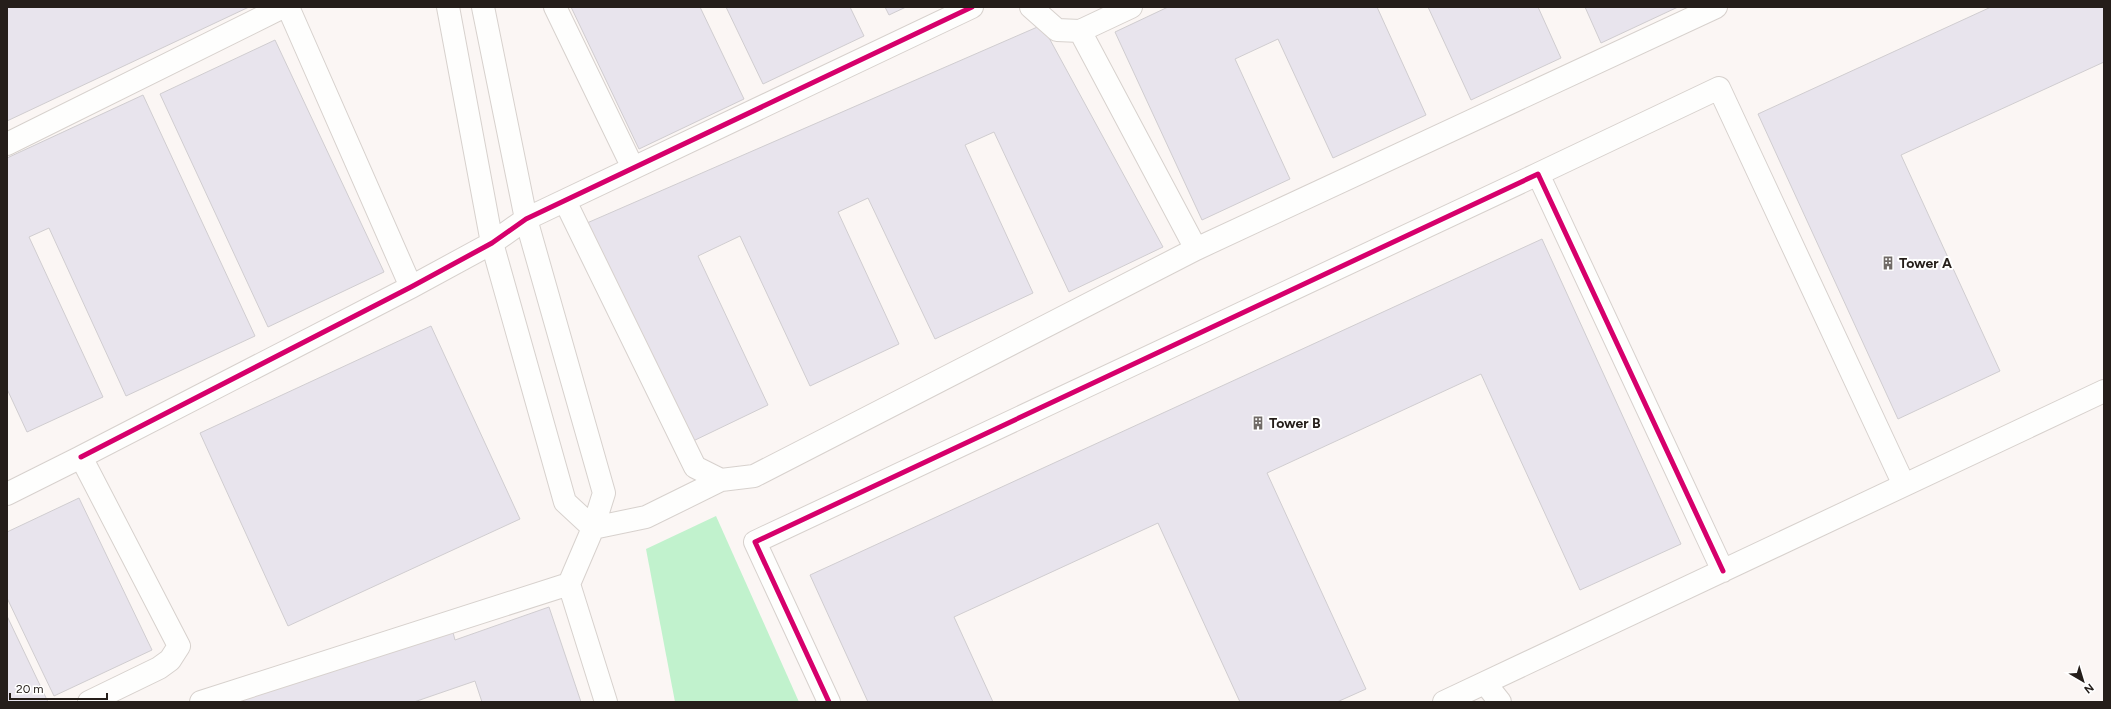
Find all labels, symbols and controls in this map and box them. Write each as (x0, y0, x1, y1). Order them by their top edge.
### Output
building icon: Tower A (1880, 255, 1896, 271)
place label: Tower A (1899, 255, 1952, 272)
building icon: Tower B (1250, 415, 1266, 431)
place label: Tower B (1269, 415, 1321, 432)
north arrow (2063, 661, 2103, 701)
scale bar (10, 675, 107, 701)
text: N (2081, 681, 2096, 696)
text: 20 m (16, 682, 44, 696)

